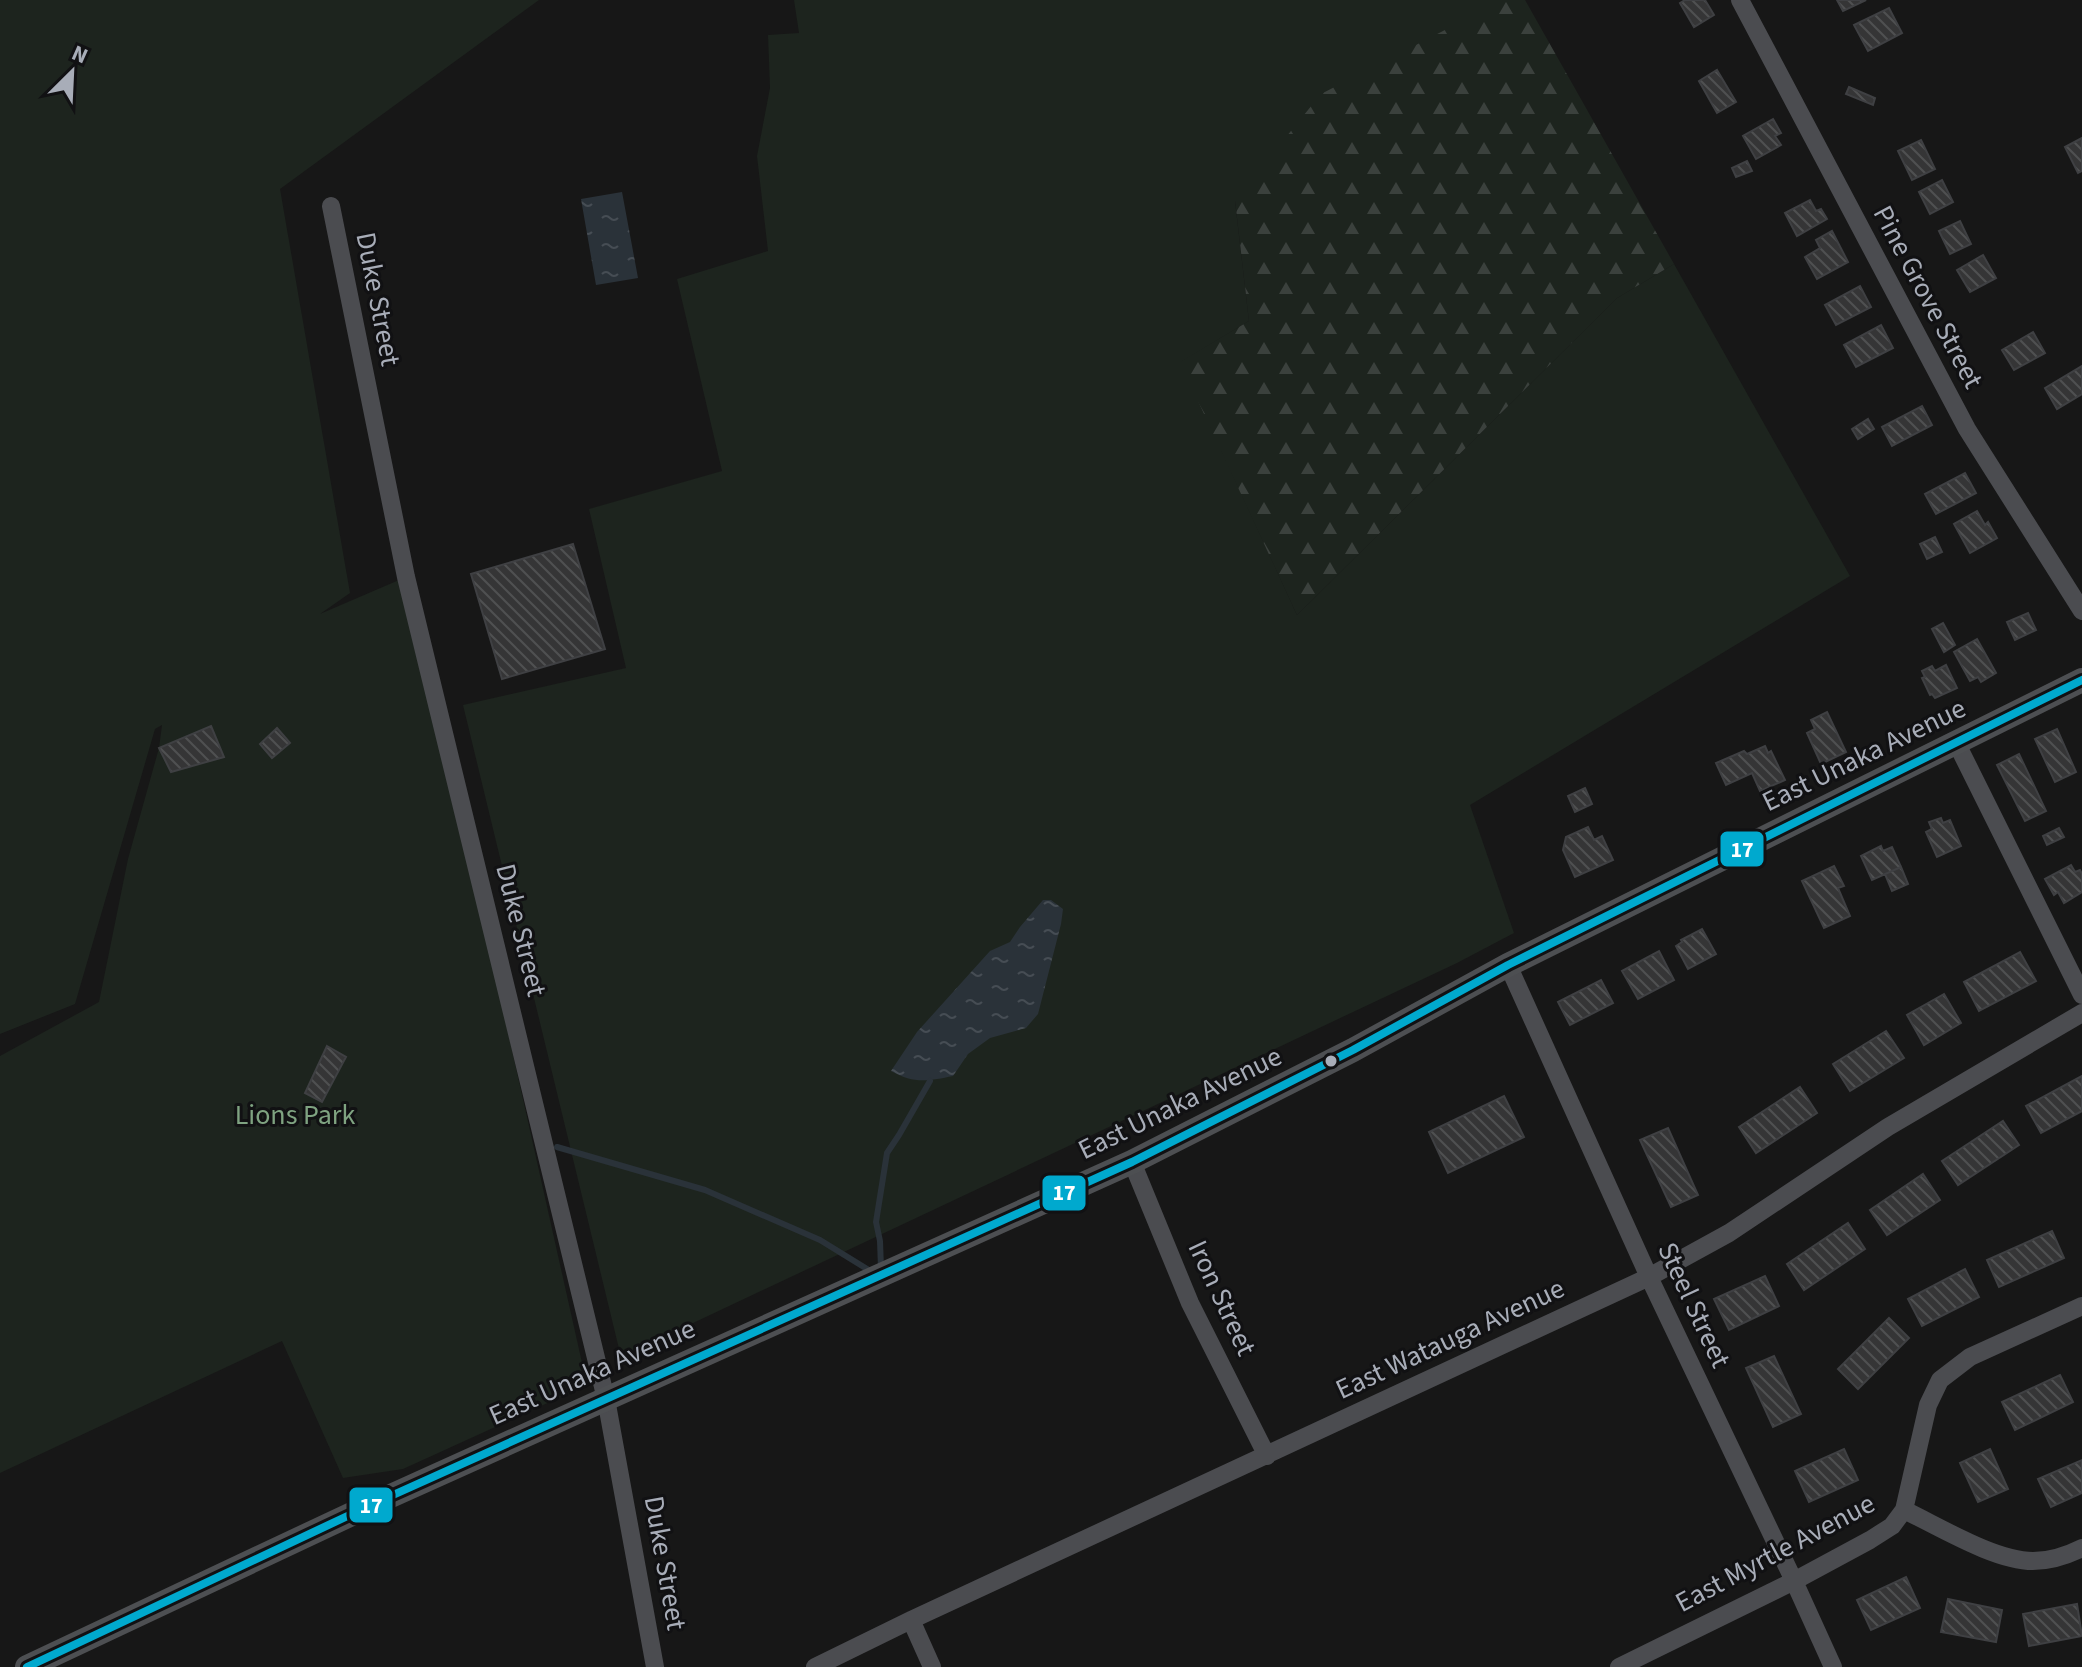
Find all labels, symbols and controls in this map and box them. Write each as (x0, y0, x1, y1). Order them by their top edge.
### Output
north arrow (32, 32, 112, 112)
text: N (67, 37, 93, 72)
street label: Pine Grove Street (1863, 198, 1993, 396)
street label: Duke Street (345, 229, 411, 370)
street label: East Unaka Avenue (1755, 688, 1973, 822)
line badge: 17 (1719, 830, 1765, 868)
text: 17 (1730, 834, 1754, 866)
street label: Duke Street (485, 859, 557, 1001)
street label: East Unaka Avenue (1071, 1036, 1289, 1170)
unlabelled marker (1323, 1053, 1339, 1069)
park label: Lions Park (235, 1095, 355, 1135)
line badge: 17 (1041, 1174, 1087, 1212)
text: 17 (1052, 1177, 1076, 1209)
street label: Iron Street (1178, 1234, 1266, 1363)
street label: Steel Street (1648, 1236, 1741, 1375)
street label: East Watauga Avenue (1329, 1268, 1571, 1410)
street label: East Unaka Avenue (482, 1309, 702, 1435)
street label: East Myrtle Avenue (1668, 1484, 1882, 1622)
line badge: 17 (348, 1486, 394, 1524)
text: 17 (359, 1490, 383, 1522)
street label: Duke Street (634, 1493, 697, 1634)

